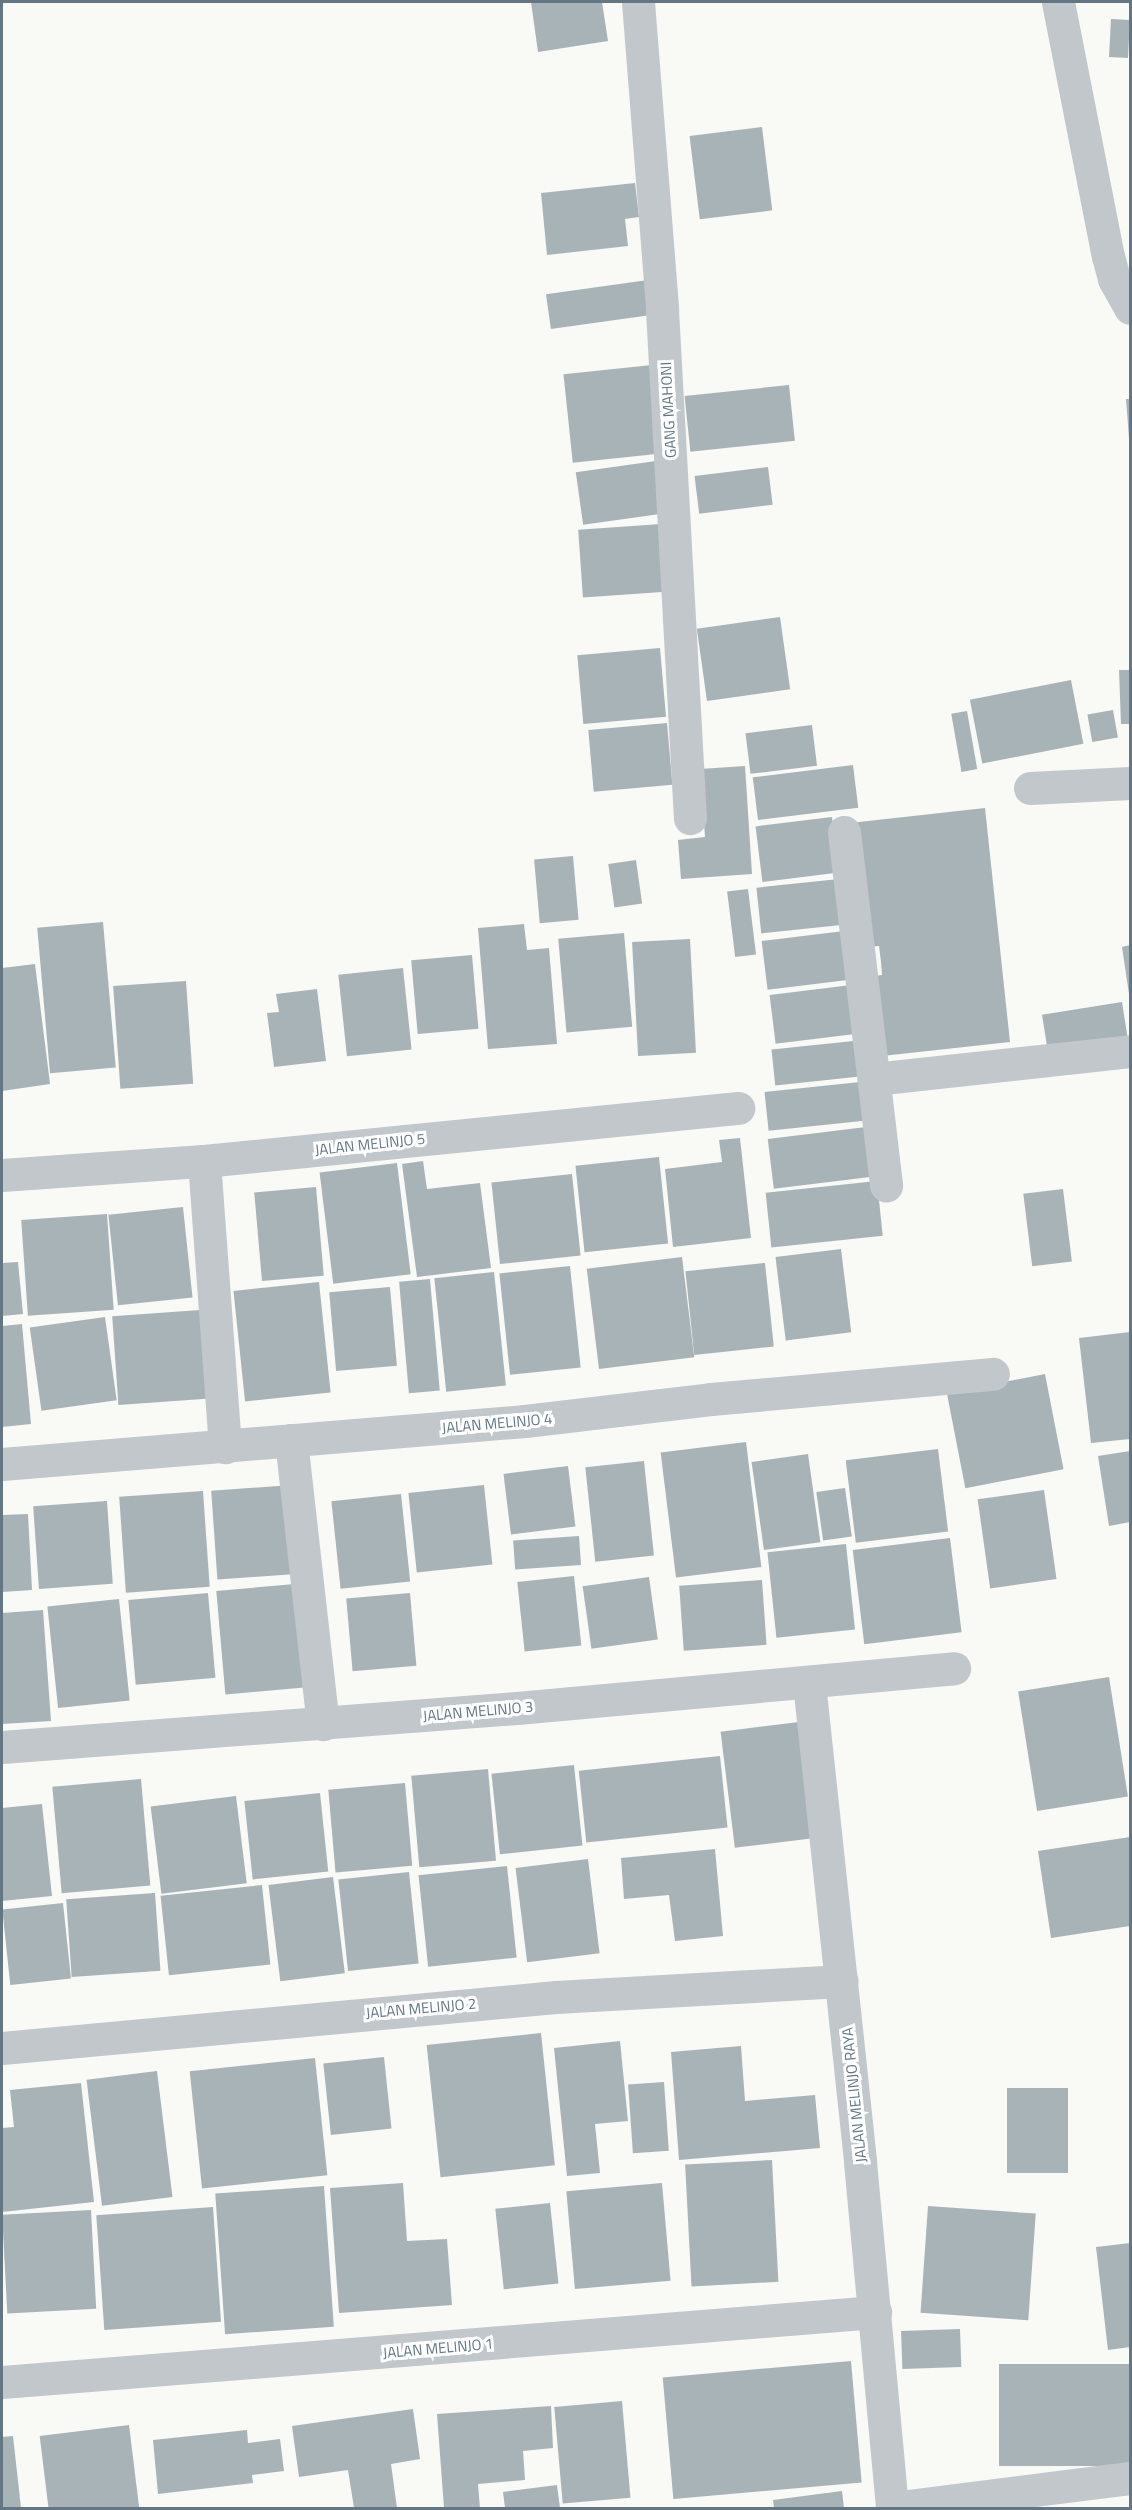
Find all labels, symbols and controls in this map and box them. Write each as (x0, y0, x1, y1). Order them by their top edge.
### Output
street label: GANG MAHONI (656, 361, 680, 459)
street label: JALAN MELINJO 5 (314, 1129, 426, 1159)
street label: JALAN MELINJO 4 (441, 1409, 553, 1437)
street label: JALAN MELINJO 3 (422, 1697, 534, 1725)
street label: JALAN MELINJO 2 (365, 1994, 477, 2022)
street label: JALAN MELINJO RAYA (838, 2027, 870, 2163)
street label: JALAN MELINJO 1 (382, 2334, 494, 2362)

